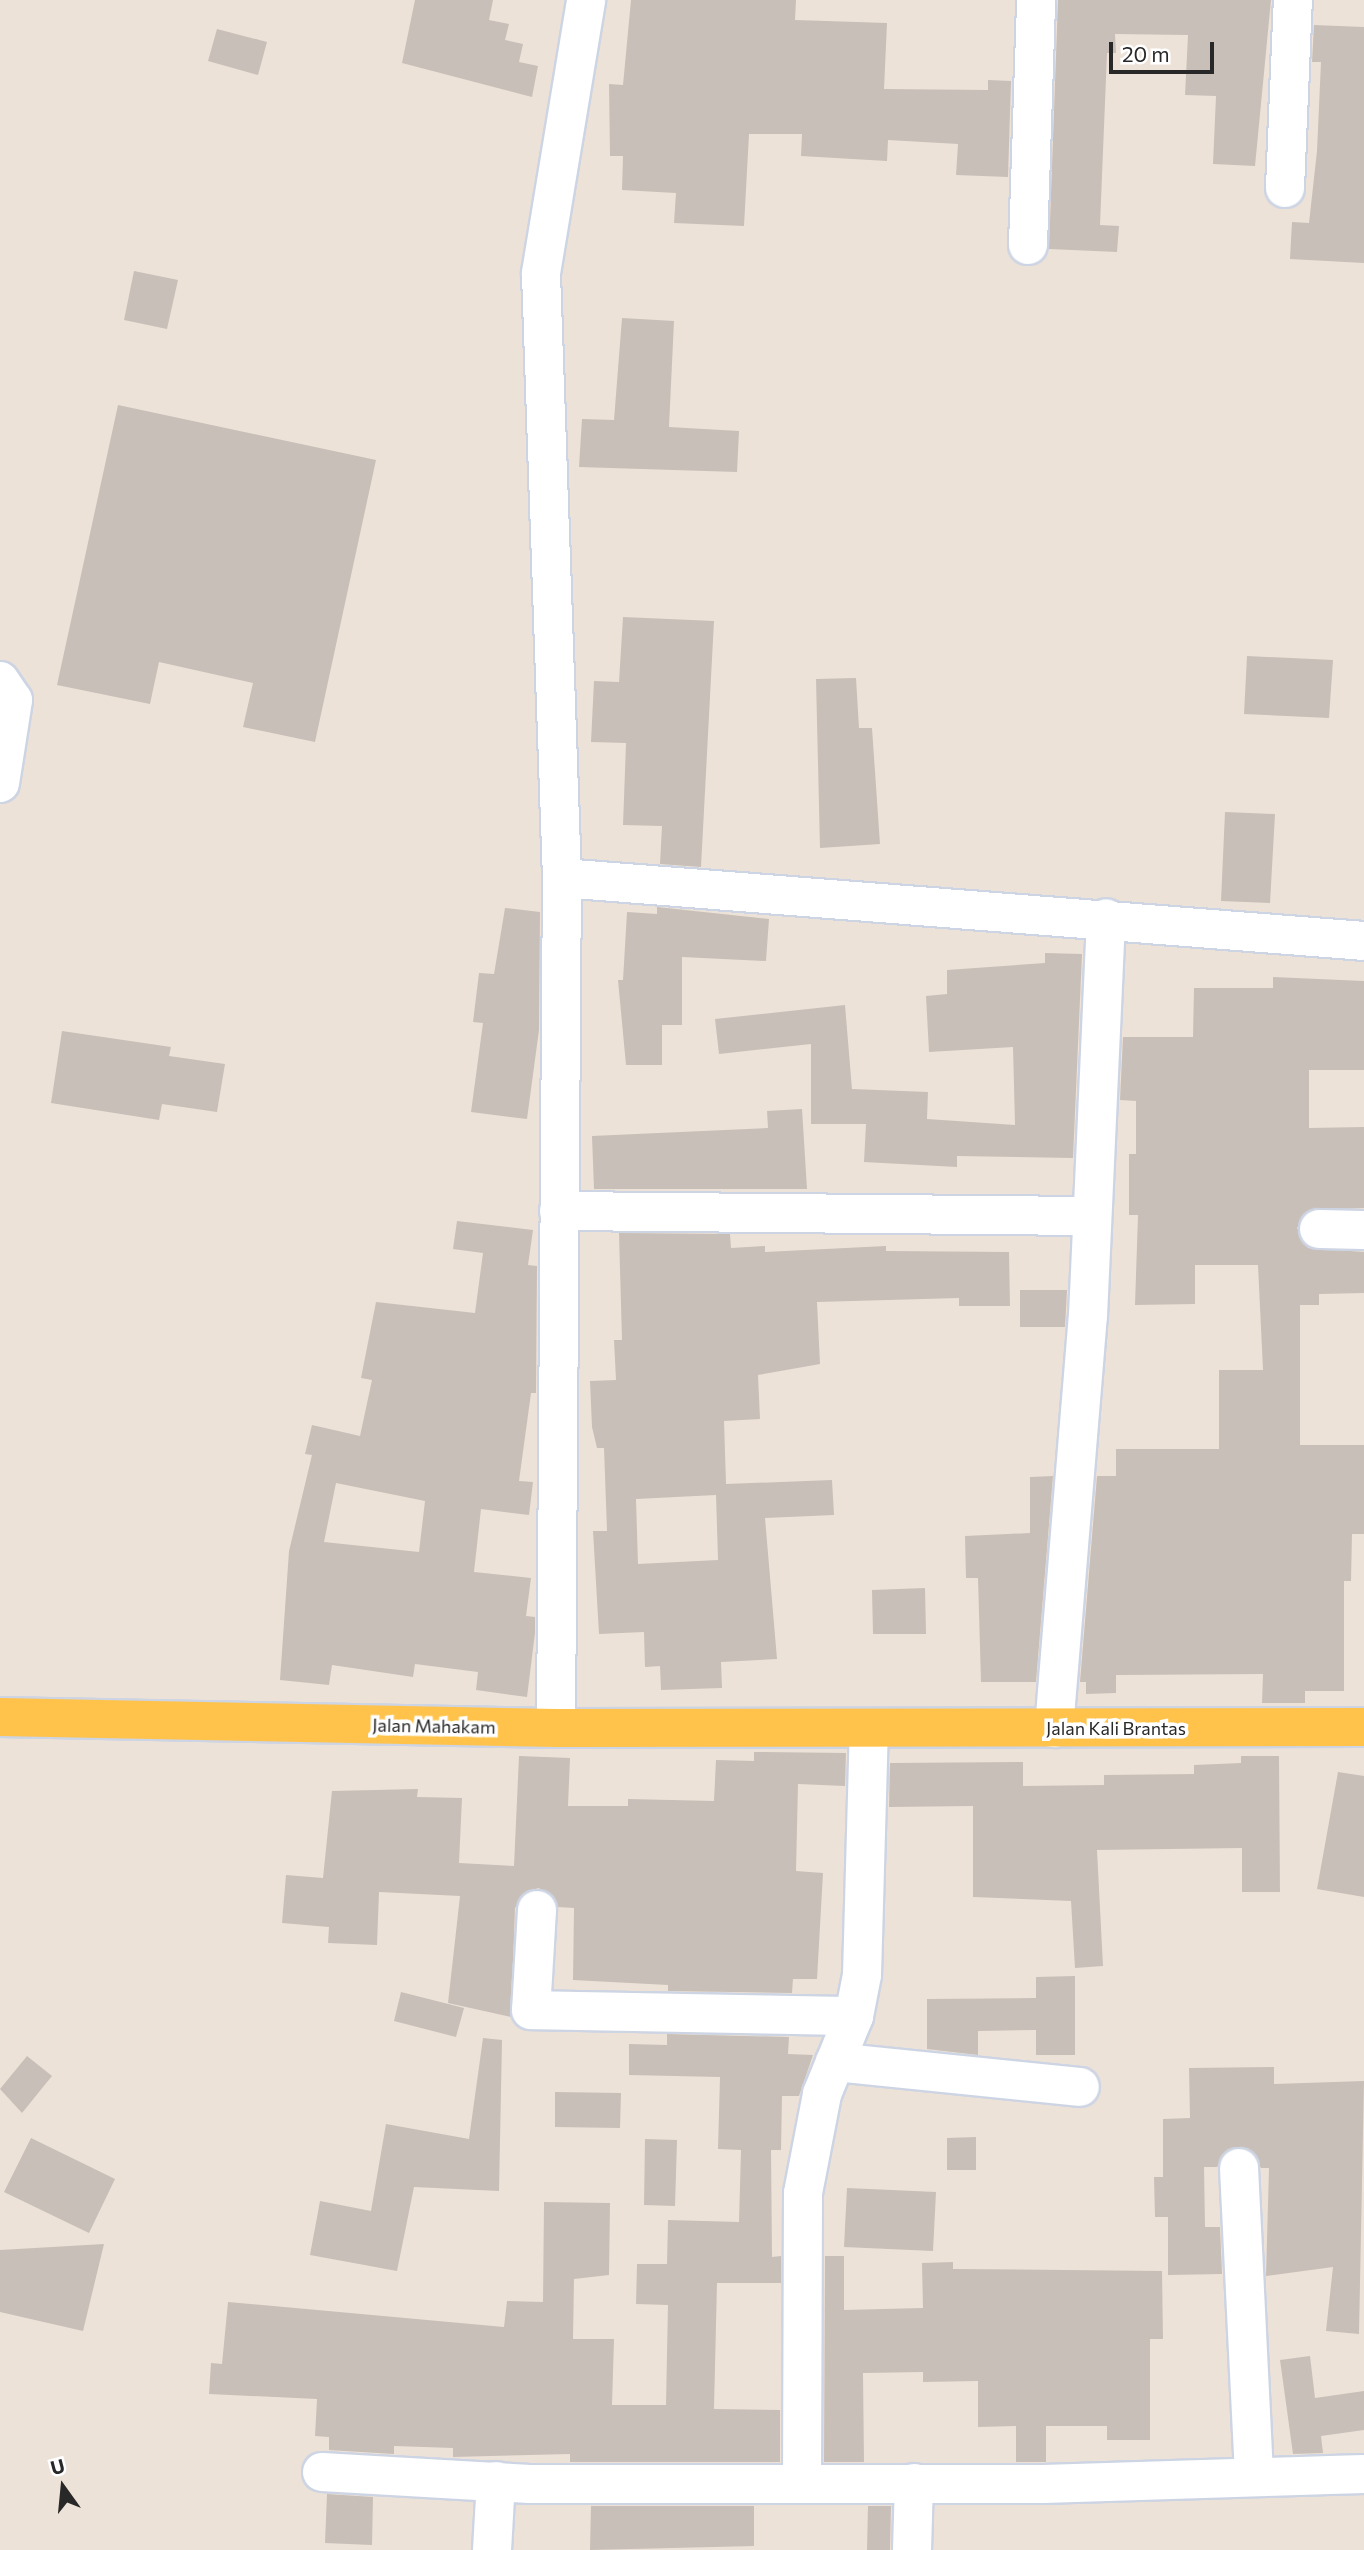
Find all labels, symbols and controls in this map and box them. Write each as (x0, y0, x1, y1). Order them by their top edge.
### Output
scale bar (1112, 28, 1217, 72)
text: 20 m (1122, 41, 1170, 66)
street label: Jalan Mahakam (372, 1714, 496, 1738)
street label: Jalan Kali Brantas (1046, 1717, 1186, 1739)
north arrow (28, 2452, 98, 2522)
text: U (48, 2453, 67, 2479)

